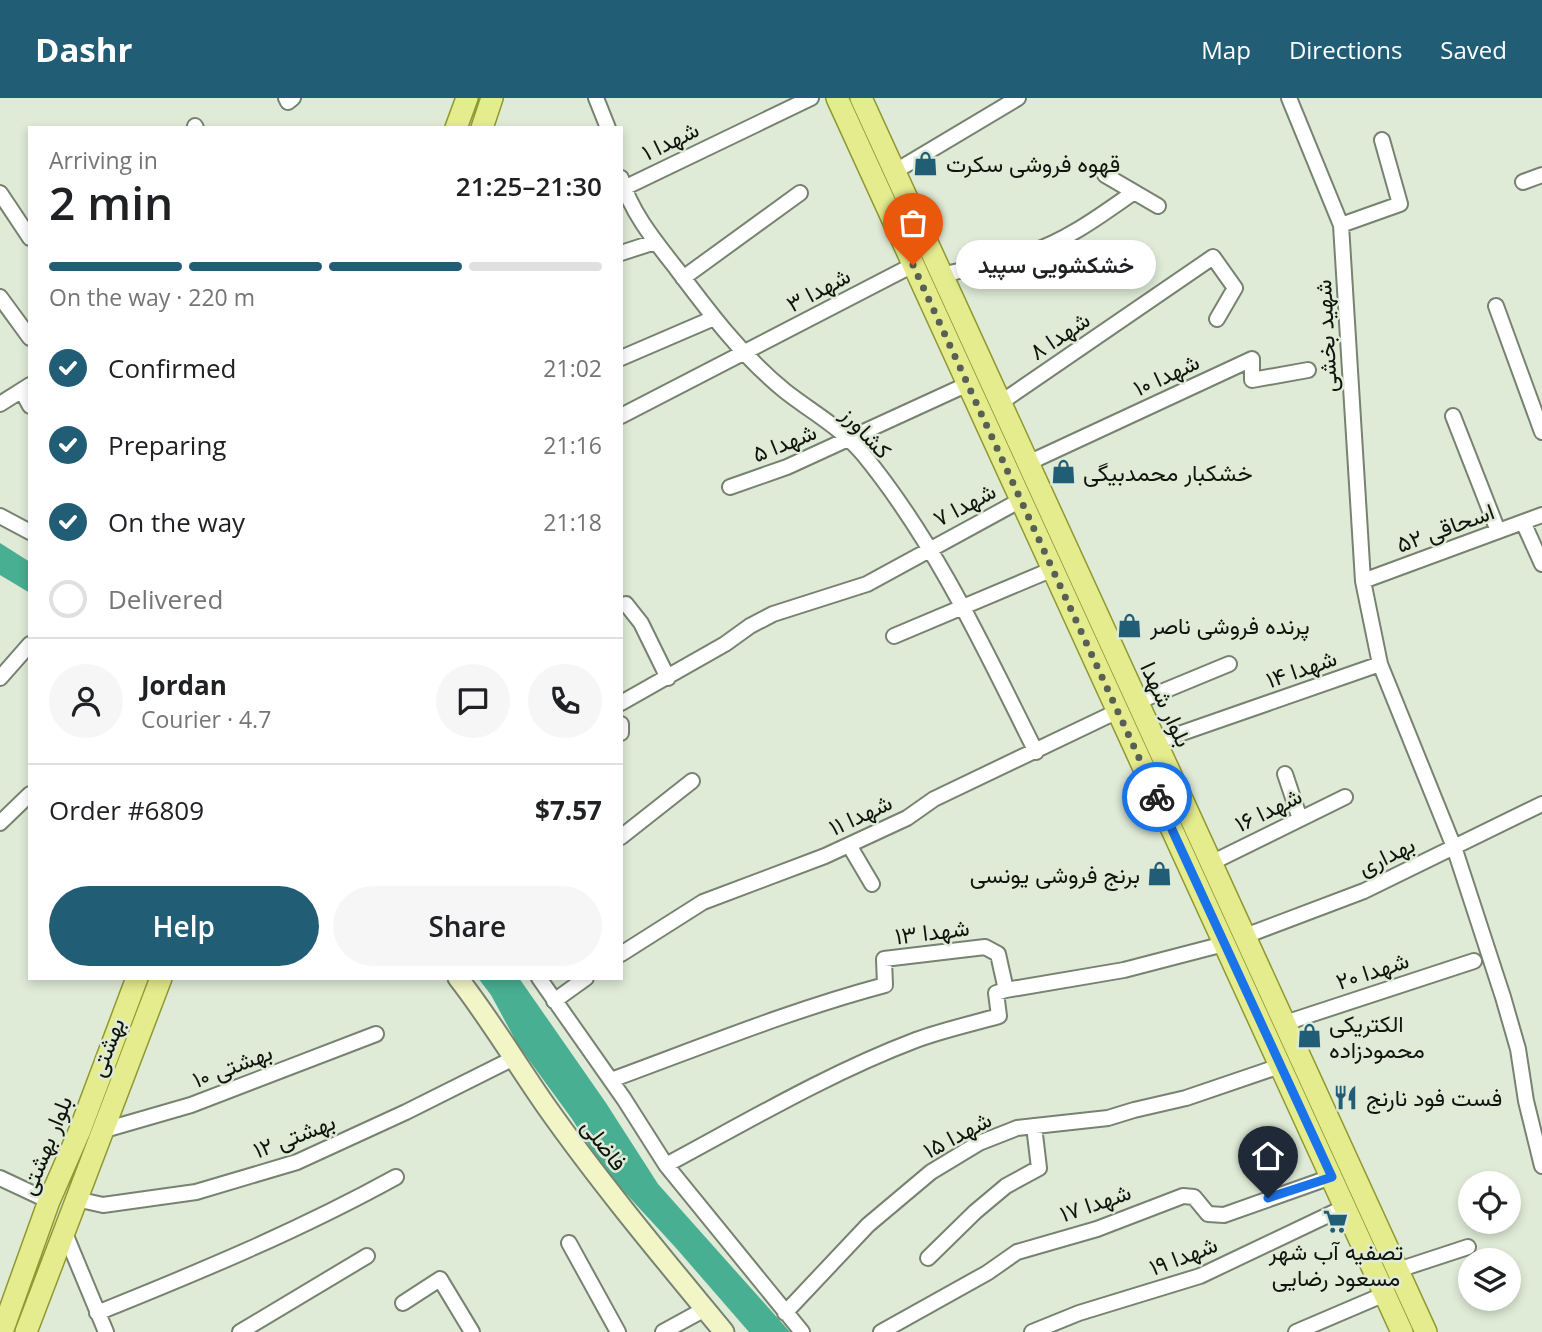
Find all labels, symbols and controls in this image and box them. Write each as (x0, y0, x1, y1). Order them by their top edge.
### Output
text: Dashr (35, 27, 132, 72)
text: Map (1201, 33, 1251, 66)
text: Directions (1289, 33, 1402, 66)
text: Saved (1440, 33, 1507, 66)
street label: شهدا ۱ (636, 113, 704, 167)
text: Arriving in (49, 144, 158, 176)
place label: قهوه فروشی سکرت (946, 147, 1120, 179)
shop icon: قهوه فروشی سکرت (912, 149, 940, 177)
text: 21:25–21:30 (456, 168, 602, 204)
text: 2 min (49, 171, 173, 233)
pin (883, 193, 943, 265)
icon: bag (894, 204, 932, 242)
callout: خشکشویی سپید (955, 240, 1154, 290)
text: خشکشویی سپید (978, 248, 1134, 280)
street label: شهدا ۳ (780, 259, 856, 319)
street label: شهید بخشی (1306, 279, 1344, 393)
text: On the way · 220 m (49, 281, 255, 313)
street label: شهدا ۸ (1022, 303, 1096, 367)
street label: شهدا ۱۰ (1128, 345, 1204, 403)
icon: check (49, 349, 87, 387)
text: Confirmed (108, 350, 236, 386)
text: 21:02 (543, 352, 602, 384)
street label: کشاورز (834, 398, 900, 465)
street label: شهدا ۵ (747, 415, 821, 469)
icon: check (49, 426, 87, 464)
text: Preparing (108, 427, 226, 463)
text: 21:16 (543, 429, 602, 461)
place label: خشکبار محمدبیگی (1083, 456, 1253, 488)
shop icon: خشکبار محمدبیگی (1049, 458, 1077, 486)
street label: شهدا ۷ (927, 474, 1001, 534)
street label: اسحاقی ۵۲ (1392, 494, 1498, 560)
icon: check (49, 503, 87, 541)
text: On the way (108, 504, 245, 540)
text: 21:18 (543, 506, 602, 538)
text: Delivered (108, 581, 223, 617)
place label: پرنده فروشی ناصر (1149, 609, 1310, 642)
shop icon: پرنده فروشی ناصر (1116, 611, 1144, 639)
street label: شهدا ۱۴ (1261, 641, 1341, 695)
street label: بلوار شهدا (1133, 656, 1201, 752)
button: person (49, 664, 123, 738)
button: chat (436, 664, 510, 738)
button: phone (528, 664, 602, 738)
text: Jordan (141, 667, 227, 703)
text: Courier · 4.7 (141, 703, 271, 735)
courier (1122, 762, 1192, 832)
icon: bike (1138, 778, 1176, 816)
street label: شهدا ۱۶ (1229, 779, 1307, 839)
street label: شهدا ۱۱ (823, 785, 897, 843)
text: Order #6809 (49, 792, 204, 828)
text: $7.57 (535, 792, 602, 828)
street label: بهداری (1352, 827, 1420, 883)
place label: برنج فروشی یونسی (970, 858, 1140, 891)
shop icon: برنج فروشی یونسی (1146, 860, 1174, 888)
button: Help (49, 886, 319, 966)
button: Share (333, 886, 602, 966)
street label: شهدا ۱۳ (893, 911, 971, 951)
street label: شهدا ۲۰ (1331, 943, 1413, 997)
place label: الکتریکی محمودزاده (1329, 1007, 1425, 1065)
street label: بهشتی (80, 1013, 132, 1081)
shop icon: الکتریکی محمودزاده (1295, 1022, 1323, 1050)
street label: بهشتی ۱۰ (187, 1035, 277, 1095)
place label: فست فود نارنج (1366, 1081, 1502, 1114)
restaurant icon: فست فود نارنج (1332, 1083, 1360, 1111)
street label: بلوار بهشتی (11, 1091, 79, 1199)
street label: شهدا ۱۵ (917, 1103, 997, 1165)
street label: بهشتی ۱۲ (248, 1105, 340, 1165)
street label: فاضلی (575, 1111, 635, 1177)
pin (1238, 1126, 1298, 1198)
icon: home (1249, 1137, 1287, 1175)
map controls (1458, 1171, 1521, 1311)
button: locate (1458, 1171, 1521, 1234)
street label: شهدا ۱۷ (1055, 1175, 1135, 1229)
supermarket icon: تصفیه آب شهر مسعود رضایی (1322, 1207, 1350, 1235)
street label: شهدا ۱۹ (1144, 1227, 1222, 1283)
place label: تصفیه آب شهر مسعود رضایی (1268, 1235, 1403, 1293)
button: layers (1458, 1248, 1521, 1311)

